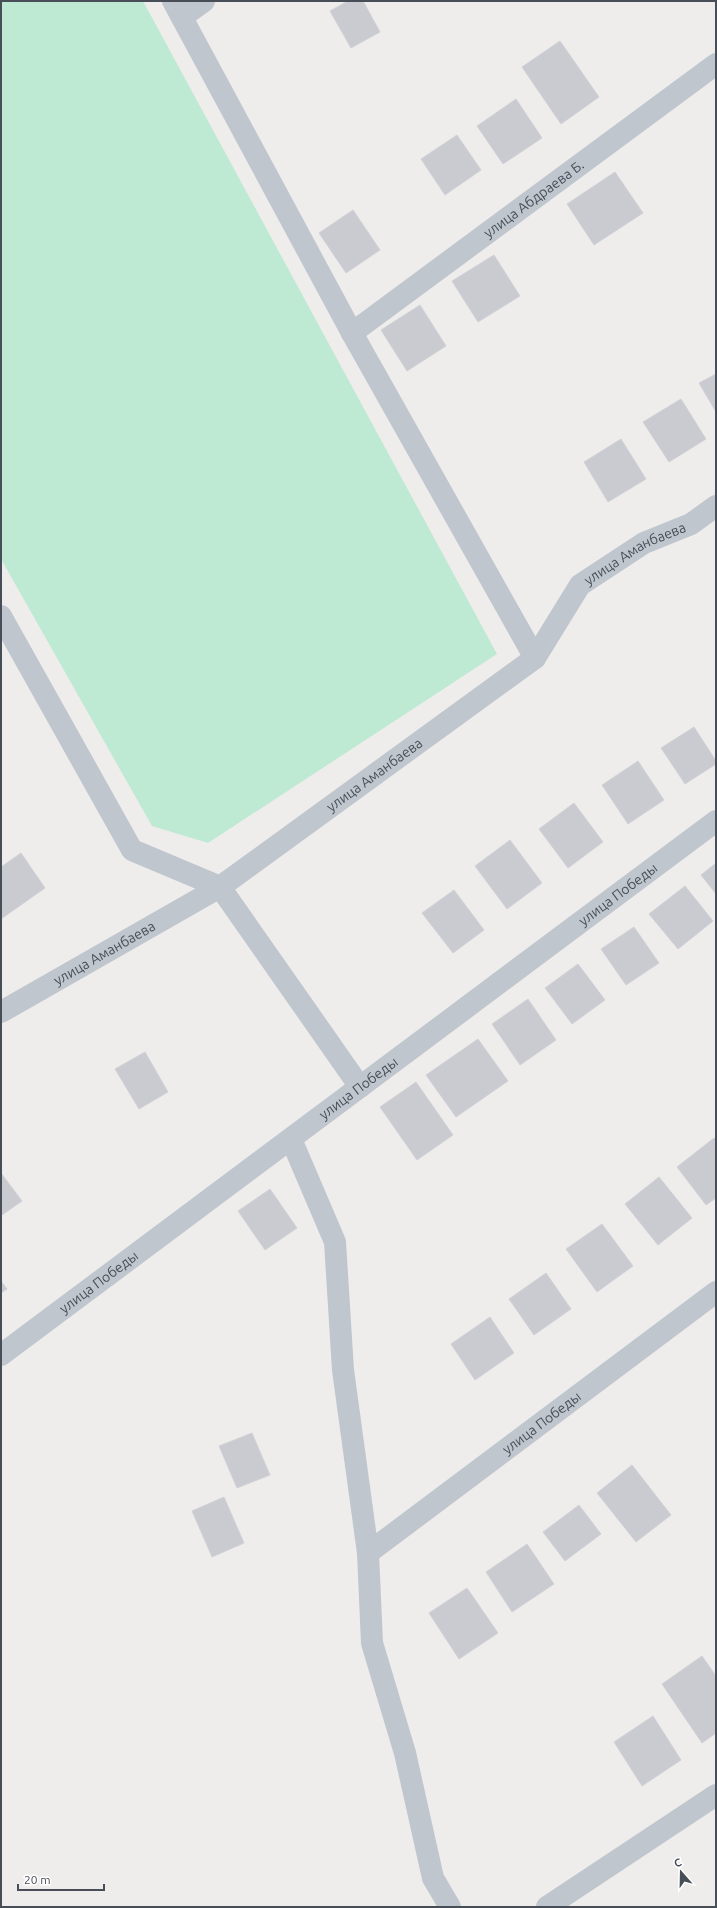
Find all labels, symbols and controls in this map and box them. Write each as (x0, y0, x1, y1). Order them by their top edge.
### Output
street label: улица Абдраева Б. (481, 156, 587, 241)
street label: улица Аманбаева (581, 519, 688, 588)
street label: улица Аманбаева (323, 735, 425, 815)
street label: улица Победы (575, 860, 660, 929)
street label: улица Аманбаева (51, 918, 158, 988)
street label: улица Победы (316, 1054, 401, 1123)
street label: улица Победы (56, 1247, 141, 1317)
street label: улица Победы (499, 1388, 584, 1457)
north arrow (661, 1852, 701, 1892)
text: С (672, 1856, 683, 1869)
scale bar (18, 1866, 104, 1892)
text: 20 m (24, 1873, 51, 1886)

